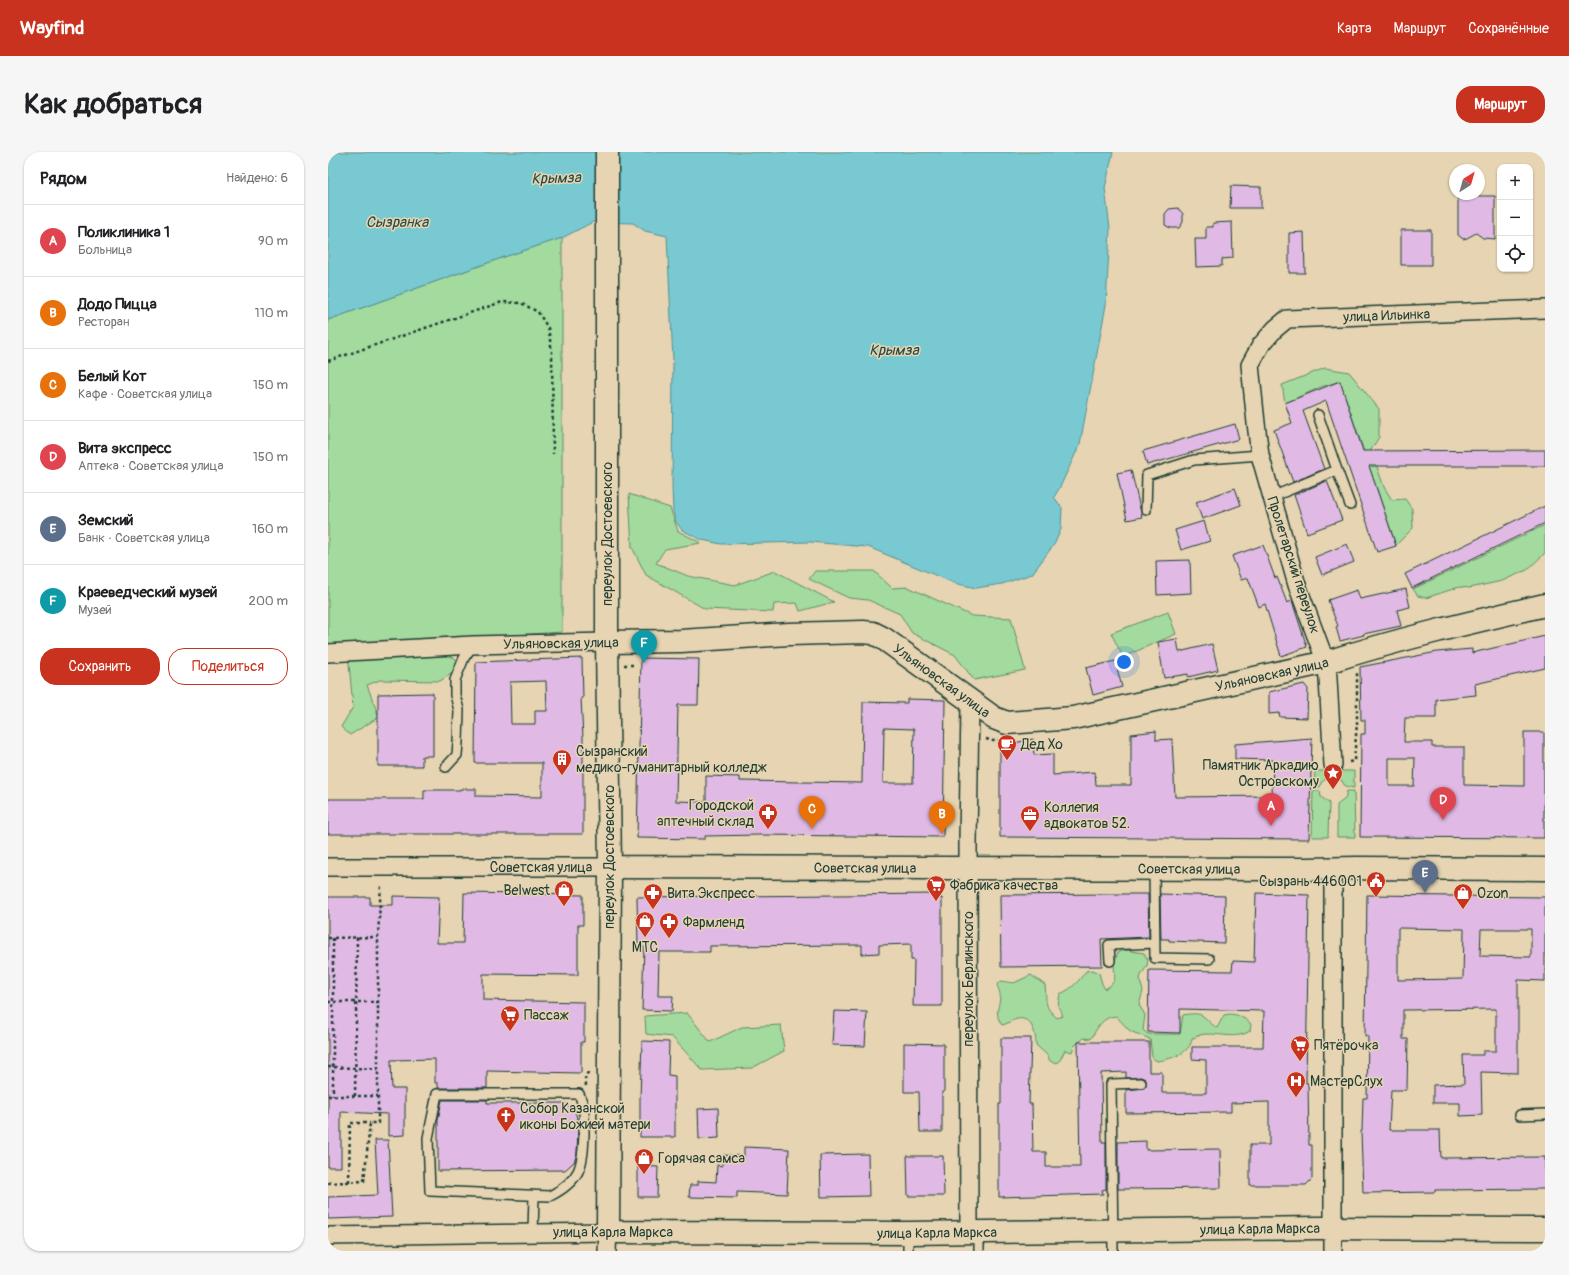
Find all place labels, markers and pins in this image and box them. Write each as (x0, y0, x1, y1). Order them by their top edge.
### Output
pin: F (631, 630, 657, 663)
cafe icon: Дед Хо (996, 733, 1018, 761)
place label: Дед Хо (1020, 736, 1063, 753)
place label: Сызранский медико-гуманитарный колледж (576, 743, 767, 776)
building icon: Сызранский медико-гуманитарный колледж (551, 748, 573, 776)
place label: Памятник Аркадию Островскому (1203, 757, 1319, 790)
place icon: Памятник Аркадию Островскому (1322, 762, 1344, 790)
pin: D (1430, 787, 1456, 820)
pin: A (1258, 793, 1284, 826)
pin: C (799, 796, 825, 829)
place label: Городской аптечный склад (657, 797, 755, 830)
place label: Коллегия адвокатов 52. (1044, 799, 1130, 832)
pin: B (929, 801, 955, 834)
pharmacy icon: Городской аптечный склад (757, 802, 779, 830)
office icon: Коллегия адвокатов 52. (1019, 804, 1041, 832)
pin: E (1412, 860, 1438, 893)
public building icon: Сызрань 446001 (1365, 870, 1387, 898)
place label: Сызрань 446001 (1259, 873, 1362, 890)
supermarket icon: Фабрика качества (925, 874, 947, 902)
place label: Фабрика качества (950, 877, 1058, 894)
shop icon: Belwest (553, 879, 575, 907)
place label: Belwest (504, 882, 550, 899)
pharmacy icon: Вита Экспресс (642, 882, 664, 910)
shop icon: Ozon (1452, 882, 1474, 910)
place label: Вита Экспресс (667, 885, 755, 902)
place label: Ozon (1477, 885, 1509, 902)
shop icon: МТС (634, 910, 656, 938)
pharmacy icon: Фармленд (658, 911, 680, 939)
place label: Фармленд (683, 914, 745, 931)
place label: МТС (632, 939, 659, 956)
supermarket icon: Пассаж (499, 1004, 521, 1032)
place label: Пассаж (524, 1007, 569, 1024)
supermarket icon: Пятёрочка (1289, 1034, 1311, 1062)
place label: Пятёрочка (1314, 1037, 1378, 1054)
hospital icon: МастерСлух (1285, 1070, 1307, 1098)
place label: МастерСлух (1310, 1073, 1383, 1090)
place label: Собор Казанской иконы Божией матери (520, 1100, 650, 1133)
church icon: Собор Казанской иконы Божией матери (495, 1105, 517, 1133)
shop icon: Горячая самса (633, 1147, 655, 1175)
place label: Горячая самса (658, 1150, 745, 1167)

